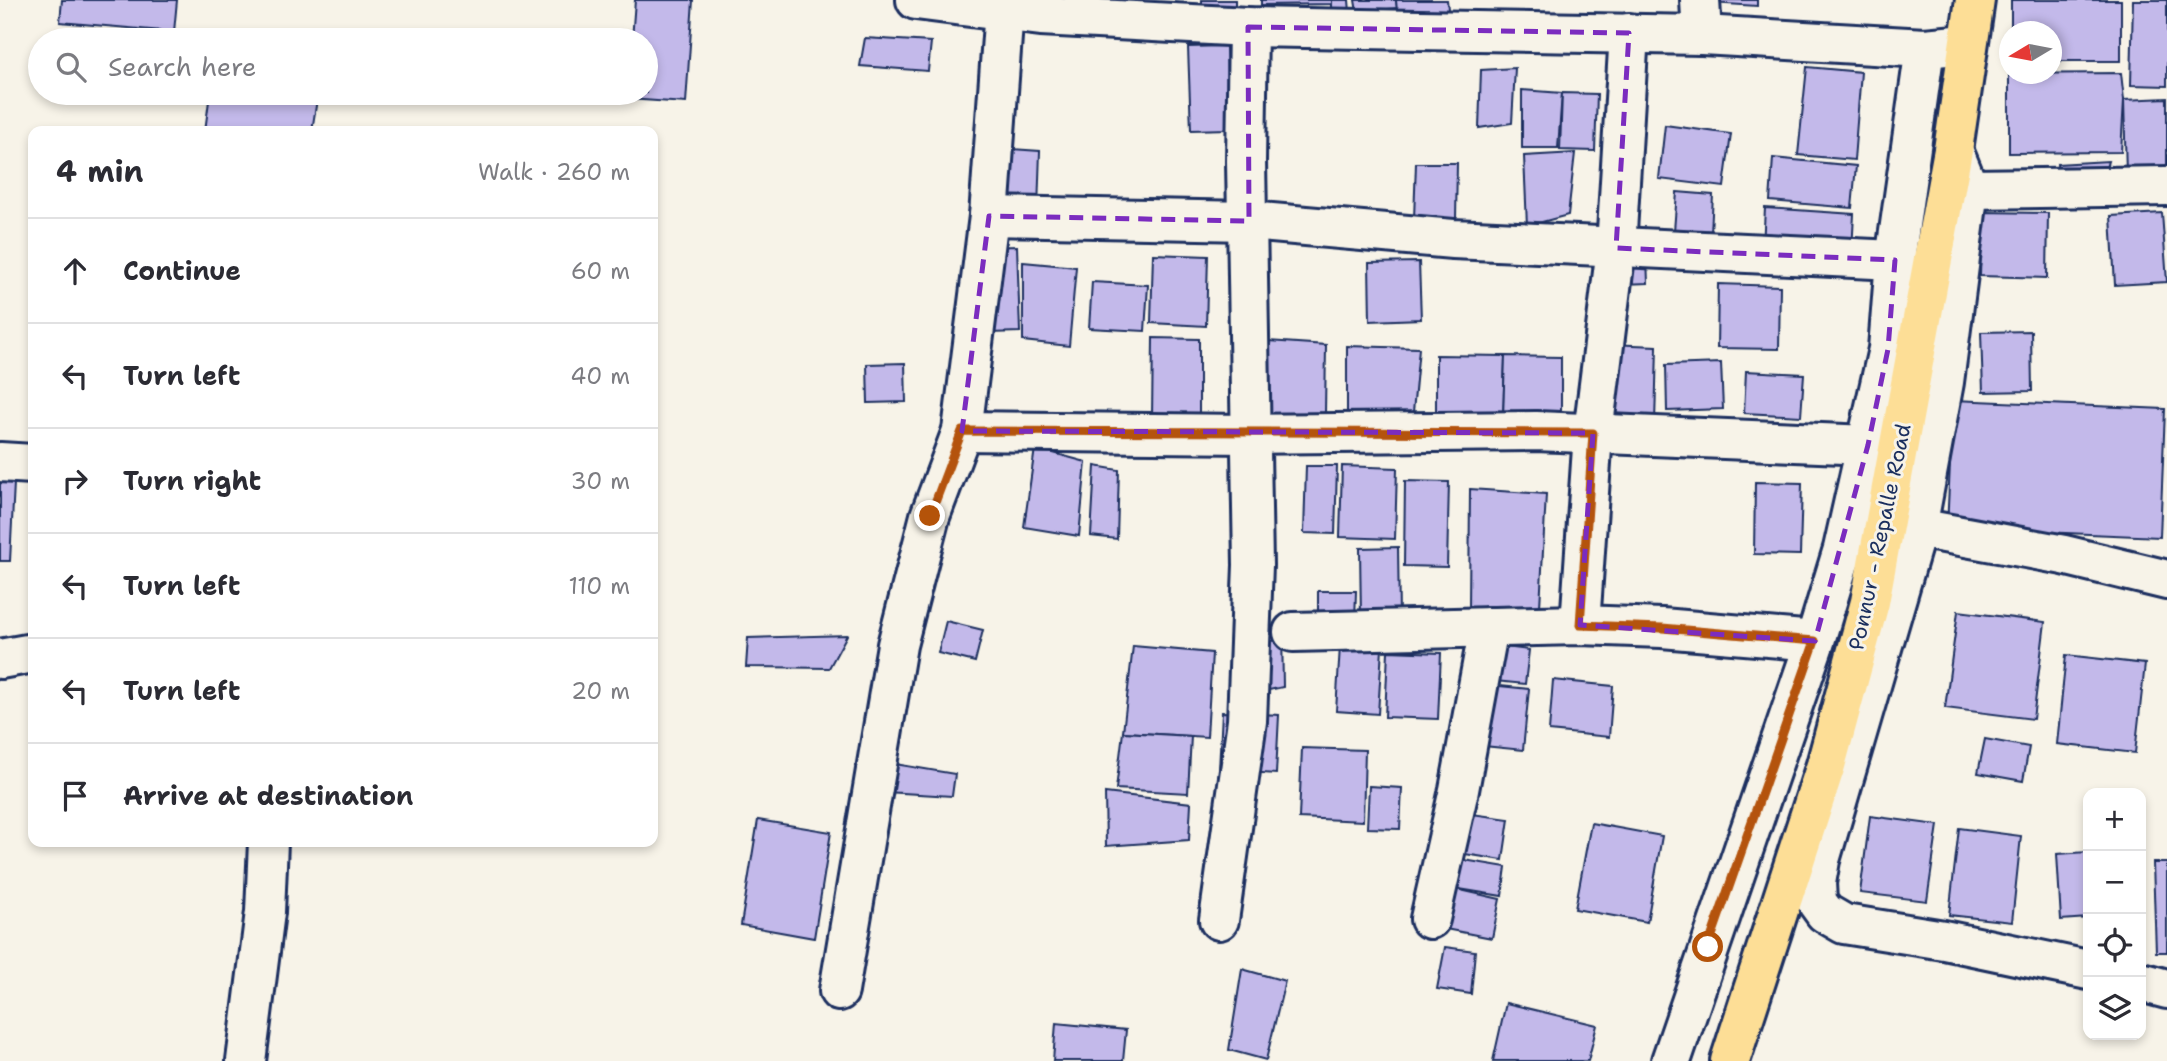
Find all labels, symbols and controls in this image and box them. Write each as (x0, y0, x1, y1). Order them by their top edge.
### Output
north arrow (1999, 21, 2062, 84)
search box (28, 28, 658, 105)
icon: search (52, 48, 90, 86)
text: Search here (108, 49, 257, 84)
text: 4 min (56, 151, 143, 192)
text: Walk · 260 m (478, 157, 630, 187)
icon: ahead (56, 252, 94, 290)
text: Continue (123, 253, 241, 288)
text: 60 m (571, 256, 630, 286)
icon: left (56, 357, 94, 395)
text: Turn left (123, 358, 240, 393)
text: 40 m (570, 361, 630, 391)
street label: Ponnur - Repalle Road (1842, 421, 1918, 653)
icon: right (56, 462, 94, 500)
text: Turn right (123, 463, 261, 498)
text: 30 m (571, 466, 630, 496)
route end (914, 500, 945, 531)
icon: left (56, 567, 94, 605)
text: Turn left (123, 568, 240, 603)
text: 110 m (568, 571, 630, 601)
icon: left (56, 672, 94, 710)
text: Turn left (123, 673, 240, 708)
text: 20 m (571, 676, 630, 706)
icon: arrive (56, 777, 94, 815)
text: Arrive at destination (123, 778, 413, 813)
map controls (2083, 788, 2146, 1040)
button: + (2083, 788, 2146, 851)
button: − (2083, 851, 2146, 914)
button: locate (2083, 914, 2146, 977)
route start (1692, 931, 1723, 962)
button: layers (2083, 977, 2146, 1040)

